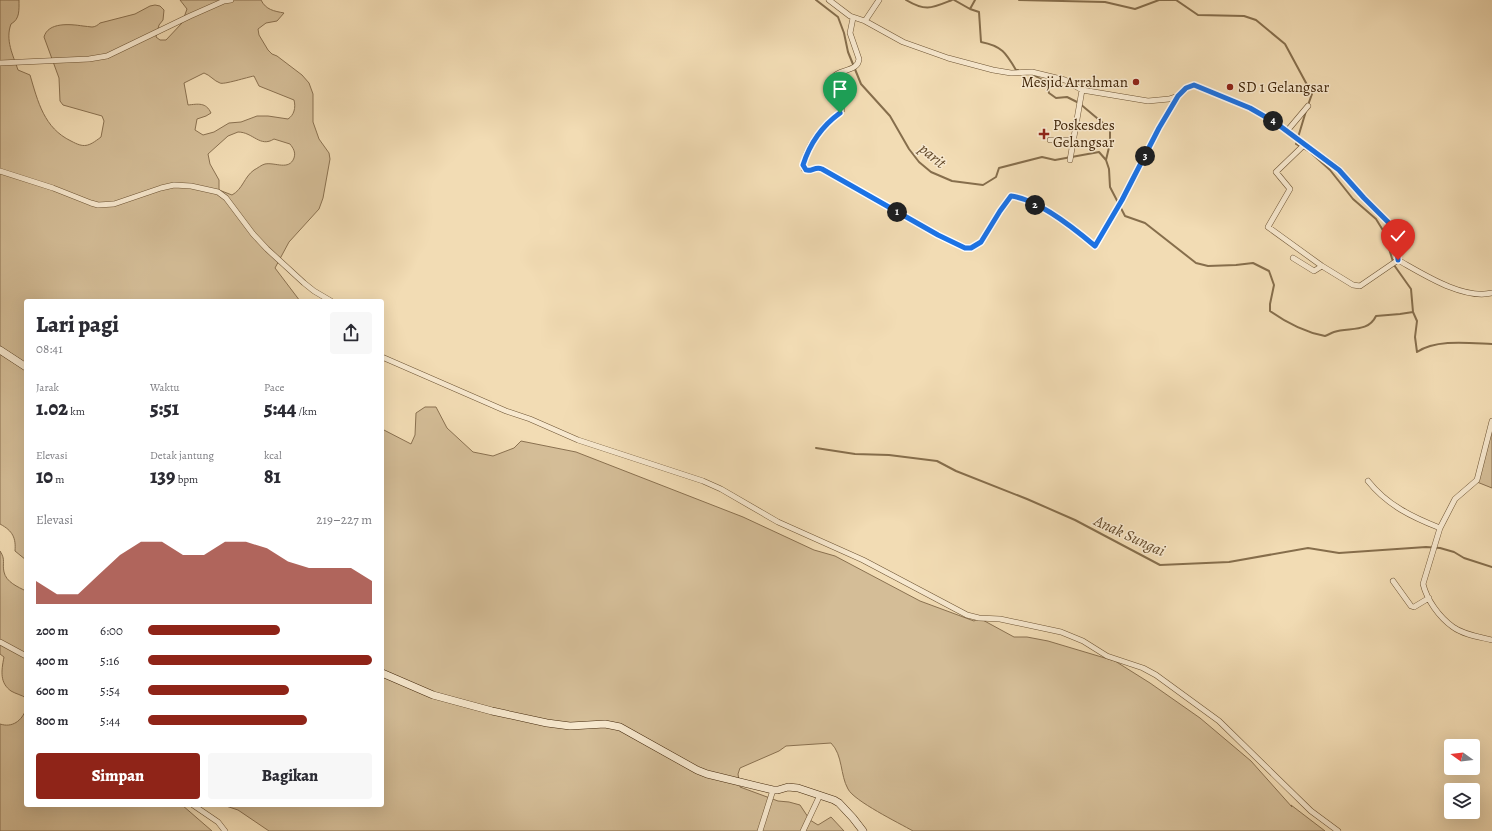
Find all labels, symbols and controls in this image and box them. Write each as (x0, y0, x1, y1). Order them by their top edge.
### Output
pin (823, 72, 857, 113)
place label: Mesjid Arrahman (1021, 72, 1128, 92)
marker: Mesjid Arrahman (1131, 77, 1141, 87)
place label: SD 1 Gelangsar (1238, 77, 1329, 97)
icon: arrive (829, 78, 851, 100)
marker: SD 1 Gelangsar (1225, 82, 1235, 92)
pin: 4 (1263, 111, 1283, 131)
text: 4 (1270, 113, 1276, 128)
place label: Poskesdes Gelangsar (1053, 115, 1115, 152)
marker: Poskesdes Gelangsar (1038, 128, 1050, 140)
water label: parit (913, 137, 952, 174)
pin: 3 (1135, 146, 1155, 166)
text: 3 (1143, 148, 1147, 163)
pin: 2 (1025, 195, 1045, 215)
text: 2 (1032, 197, 1038, 212)
pin: 1 (887, 202, 907, 222)
text: 1 (895, 204, 899, 219)
pin (1381, 219, 1415, 260)
icon: check (1387, 225, 1409, 247)
text: Lari pagi (36, 310, 119, 340)
button: share (330, 312, 372, 354)
text: 08:41 (36, 340, 63, 357)
text: Jarak (36, 380, 59, 395)
text: Waktu (150, 380, 180, 395)
text: Pace (264, 380, 284, 395)
text: 1.02 (36, 395, 68, 422)
text: 5:51 (150, 395, 179, 422)
text: 5:44 (264, 395, 296, 422)
text: km (68, 404, 85, 419)
text: /km (296, 404, 317, 419)
text: Elevasi (36, 448, 67, 463)
text: Detak jantung (150, 448, 214, 463)
text: kcal (264, 448, 282, 463)
text: 10 (36, 463, 53, 490)
text: 139 (150, 463, 175, 490)
text: 81 (264, 463, 281, 490)
text: m (53, 472, 64, 487)
text: bpm (175, 472, 198, 487)
water label: Anak Sungai (1089, 509, 1169, 562)
text: Elevasi (36, 511, 73, 528)
text: 219–227 m (316, 511, 372, 528)
text: 200 m (36, 622, 69, 639)
text: 6:00 (100, 622, 123, 639)
text: 400 m (36, 652, 68, 669)
text: 5:16 (100, 652, 119, 669)
text: 600 m (36, 682, 68, 699)
text: 5:54 (100, 682, 120, 699)
text: 800 m (36, 712, 68, 729)
text: 5:44 (100, 712, 120, 729)
north arrow (1444, 739, 1480, 775)
map controls (1444, 739, 1480, 819)
button: Simpan (36, 753, 200, 799)
button: Bagikan (208, 753, 372, 799)
button: layers (1444, 783, 1480, 819)

